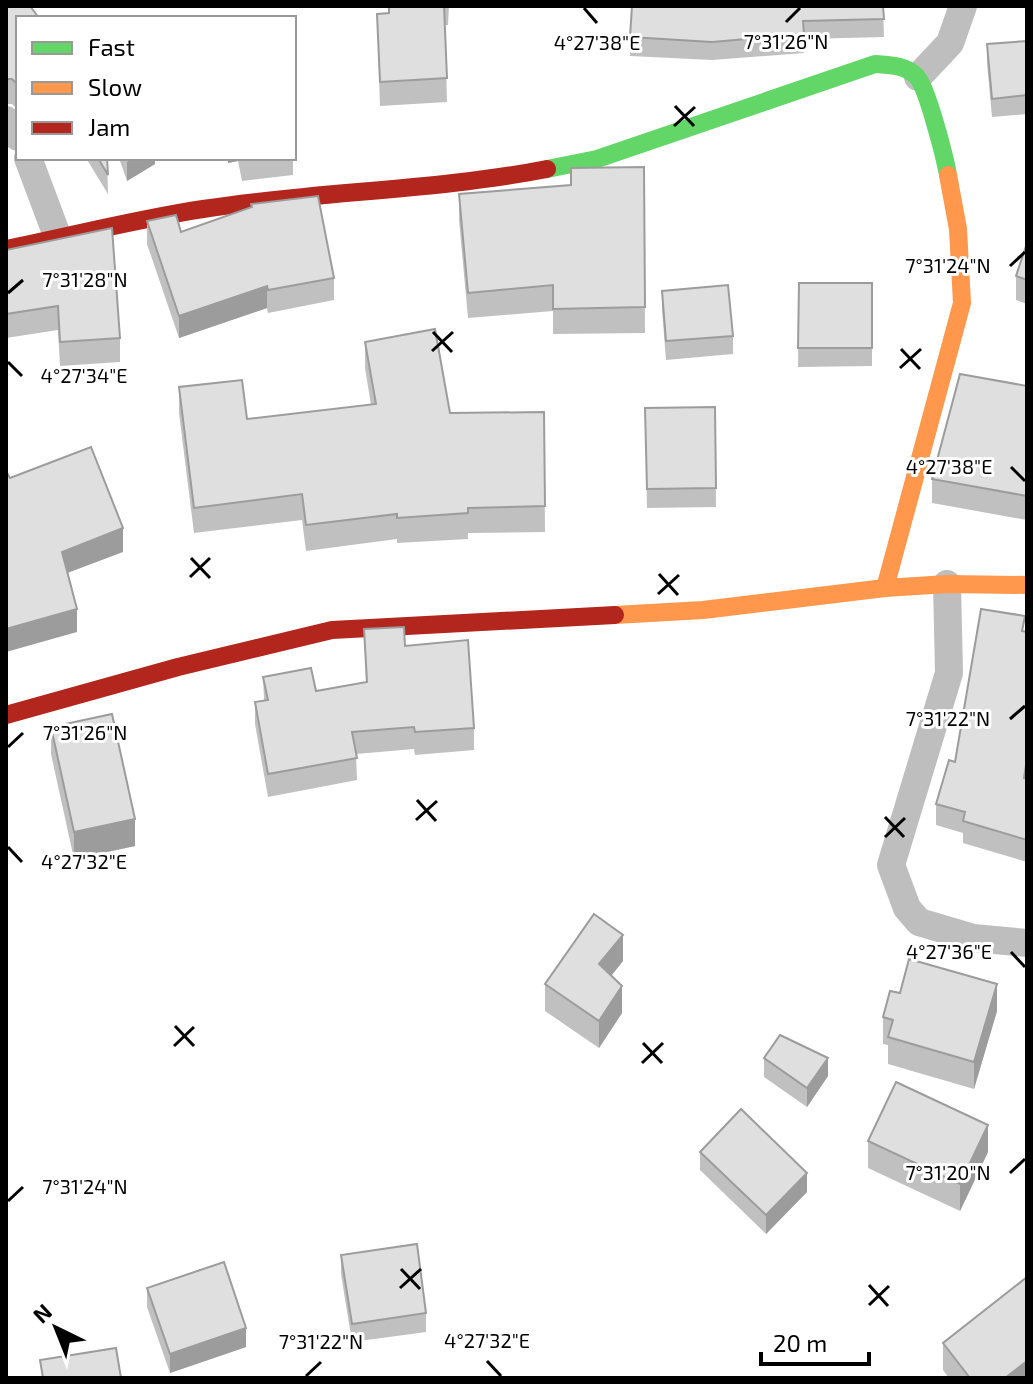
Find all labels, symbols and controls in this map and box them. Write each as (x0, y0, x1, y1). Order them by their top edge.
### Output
legend (16, 16, 296, 160)
text: 7°31'26"N (744, 29, 828, 53)
text: 4°27'38"E (554, 30, 640, 54)
text: Fast (88, 32, 135, 61)
text: Slow (88, 72, 142, 101)
text: Jam (88, 112, 130, 141)
text: 7°31'24"N (905, 253, 991, 277)
text: 7°31'28"N (42, 267, 128, 291)
text: 4°27'34"E (41, 363, 127, 387)
text: 4°27'38"E (906, 454, 992, 478)
text: 7°31'22"N (906, 706, 990, 730)
text: 7°31'26"N (43, 720, 127, 744)
text: 4°27'32"E (41, 849, 127, 873)
text: 4°27'36"E (906, 939, 992, 963)
text: 7°31'20"N (905, 1160, 991, 1184)
text: 7°31'24"N (42, 1174, 128, 1198)
north arrow (16, 1288, 96, 1368)
text: N (27, 1298, 56, 1328)
scale bar (761, 1316, 869, 1366)
text: 4°27'32"E (444, 1328, 530, 1352)
text: 20 m (773, 1328, 827, 1357)
text: 7°31'22"N (279, 1329, 363, 1353)

